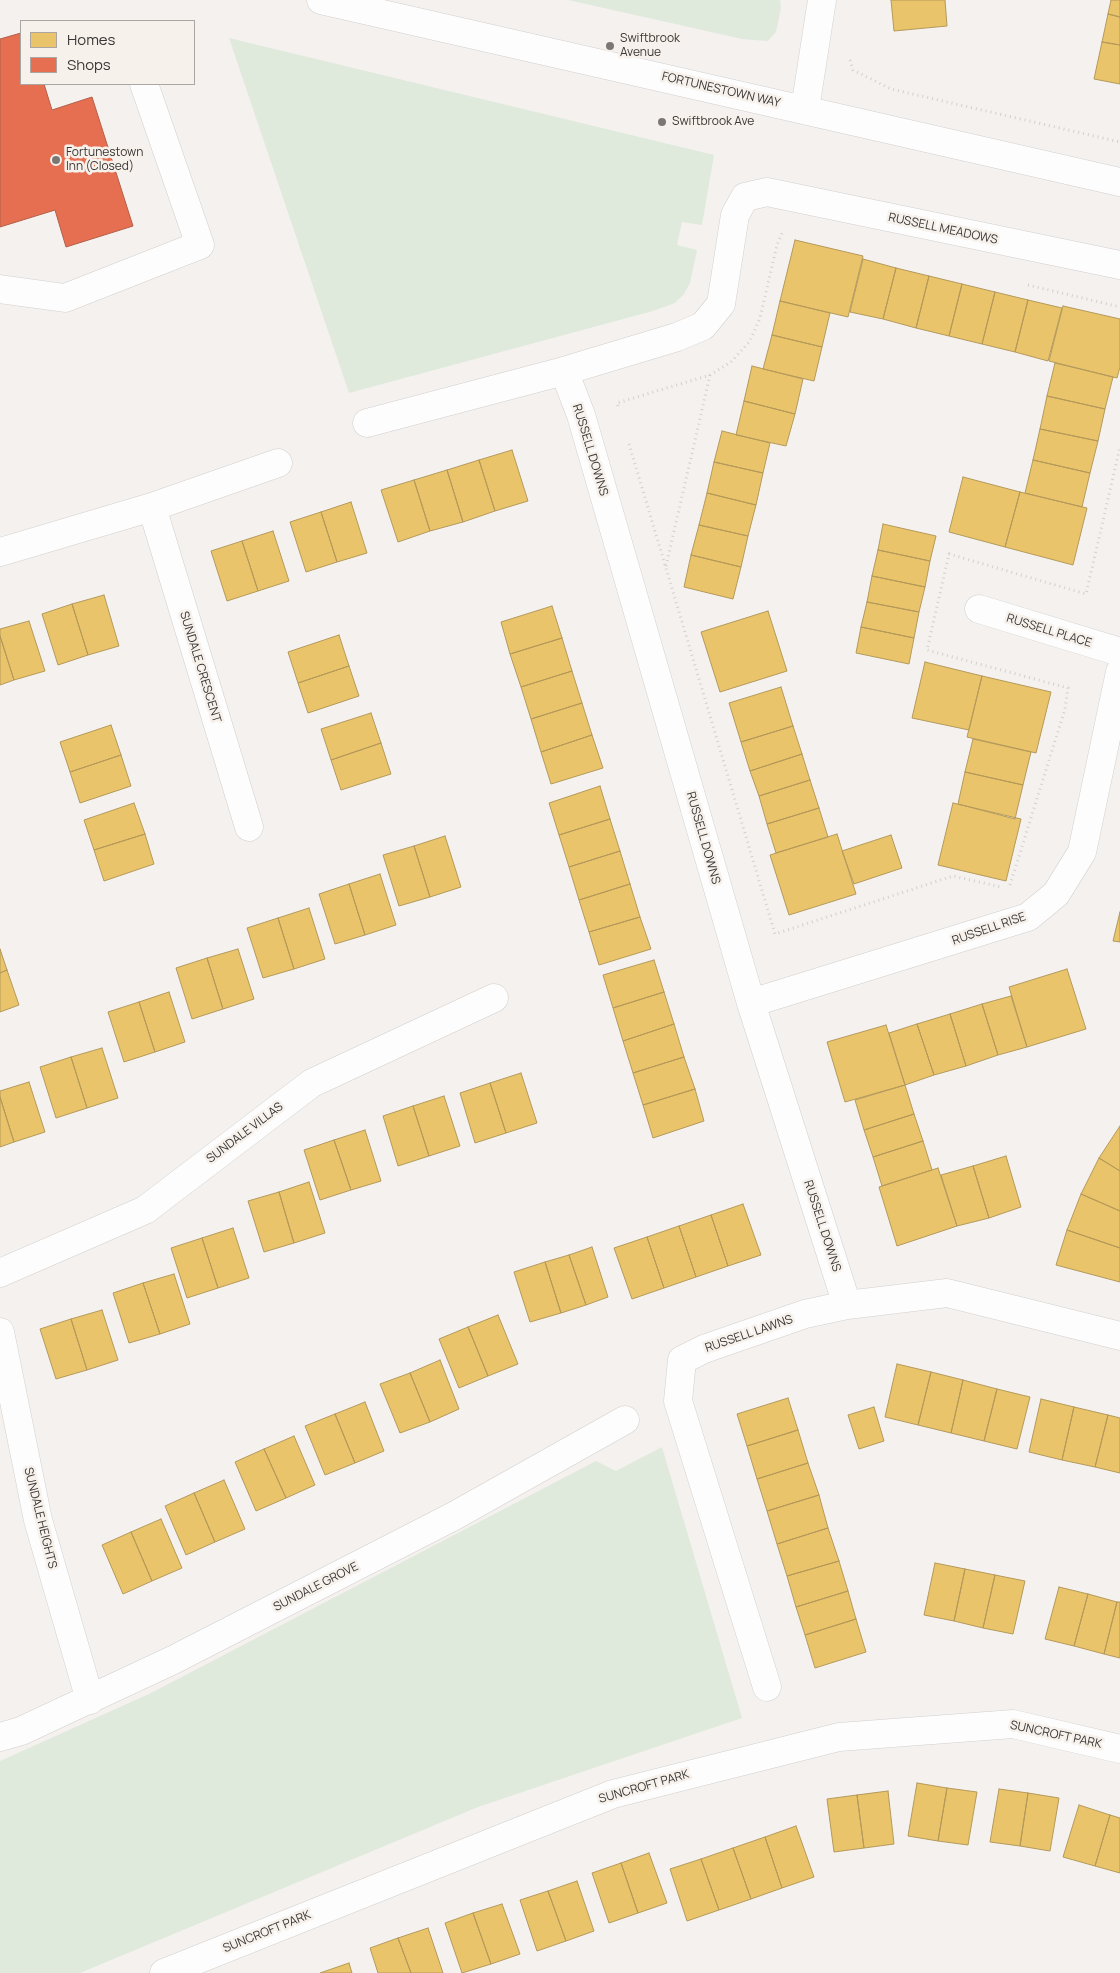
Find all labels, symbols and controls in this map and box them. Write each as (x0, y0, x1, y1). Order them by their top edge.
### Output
legend (20, 20, 195, 85)
text: Homes (67, 29, 115, 50)
place label: Swiftbrook Avenue (620, 32, 680, 60)
marker: Swiftbrook Avenue (604, 40, 616, 52)
text: Shops (67, 54, 111, 75)
street label: FORTUNESTOWN WAY (660, 69, 782, 111)
place label: Swiftbrook Ave (672, 115, 754, 129)
marker: Swiftbrook Ave (656, 116, 668, 128)
place label: Fortunestown Inn (Closed) (66, 146, 143, 174)
marker: Fortunestown Inn (Closed) (50, 154, 62, 166)
street label: RUSSELL MEADOWS (887, 210, 999, 248)
street label: RUSSELL DOWNS (569, 402, 611, 498)
street label: SUNDALE CRESCENT (176, 610, 224, 724)
street label: RUSSELL PLACE (1005, 611, 1093, 651)
street label: RUSSELL DOWNS (683, 790, 723, 886)
street label: RUSSELL RISE (950, 910, 1028, 948)
street label: SUNDALE VILLAS (204, 1100, 286, 1166)
street label: RUSSELL DOWNS (800, 1178, 844, 1274)
street label: RUSSELL LAWNS (703, 1312, 795, 1356)
street label: SUNDALE HEIGHTS (20, 1466, 60, 1570)
street label: SUNDALE GROVE (271, 1559, 361, 1615)
street label: SUNCROFT PARK (1009, 1718, 1103, 1752)
street label: SUNCROFT PARK (597, 1767, 691, 1807)
street label: SUNCROFT PARK (221, 1908, 313, 1956)

